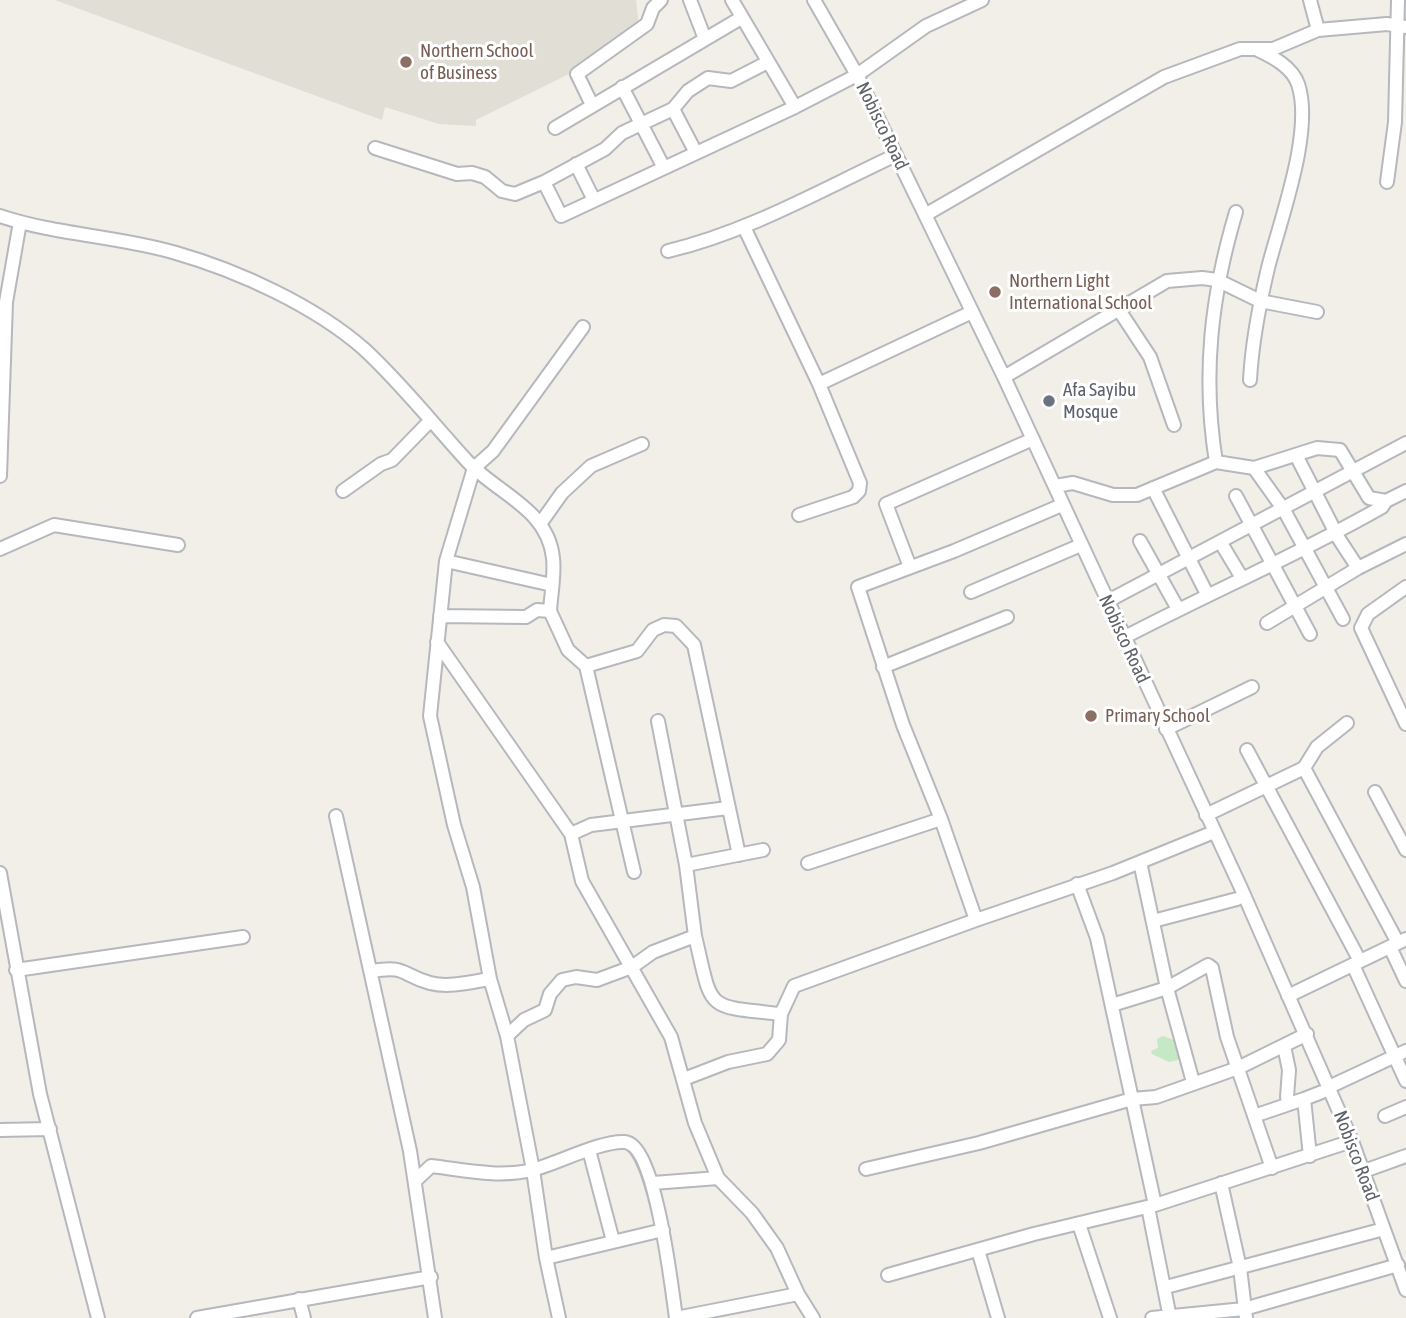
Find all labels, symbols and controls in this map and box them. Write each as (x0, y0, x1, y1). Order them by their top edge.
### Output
place label: Northern School of Business (420, 40, 533, 84)
marker: Northern School of Business (398, 54, 414, 70)
street label: Nobisco Road (851, 78, 913, 174)
place label: Northern Light International School (1009, 270, 1152, 314)
marker: Northern Light International School (987, 284, 1003, 300)
place label: Afa Sayibu Mosque (1063, 379, 1136, 423)
marker: Afa Sayibu Mosque (1041, 393, 1057, 409)
street label: Nobisco Road (1094, 591, 1154, 687)
place label: Primary School (1105, 705, 1210, 727)
marker: Primary School (1083, 708, 1099, 724)
street label: Nobisco Road (1328, 1108, 1384, 1204)

